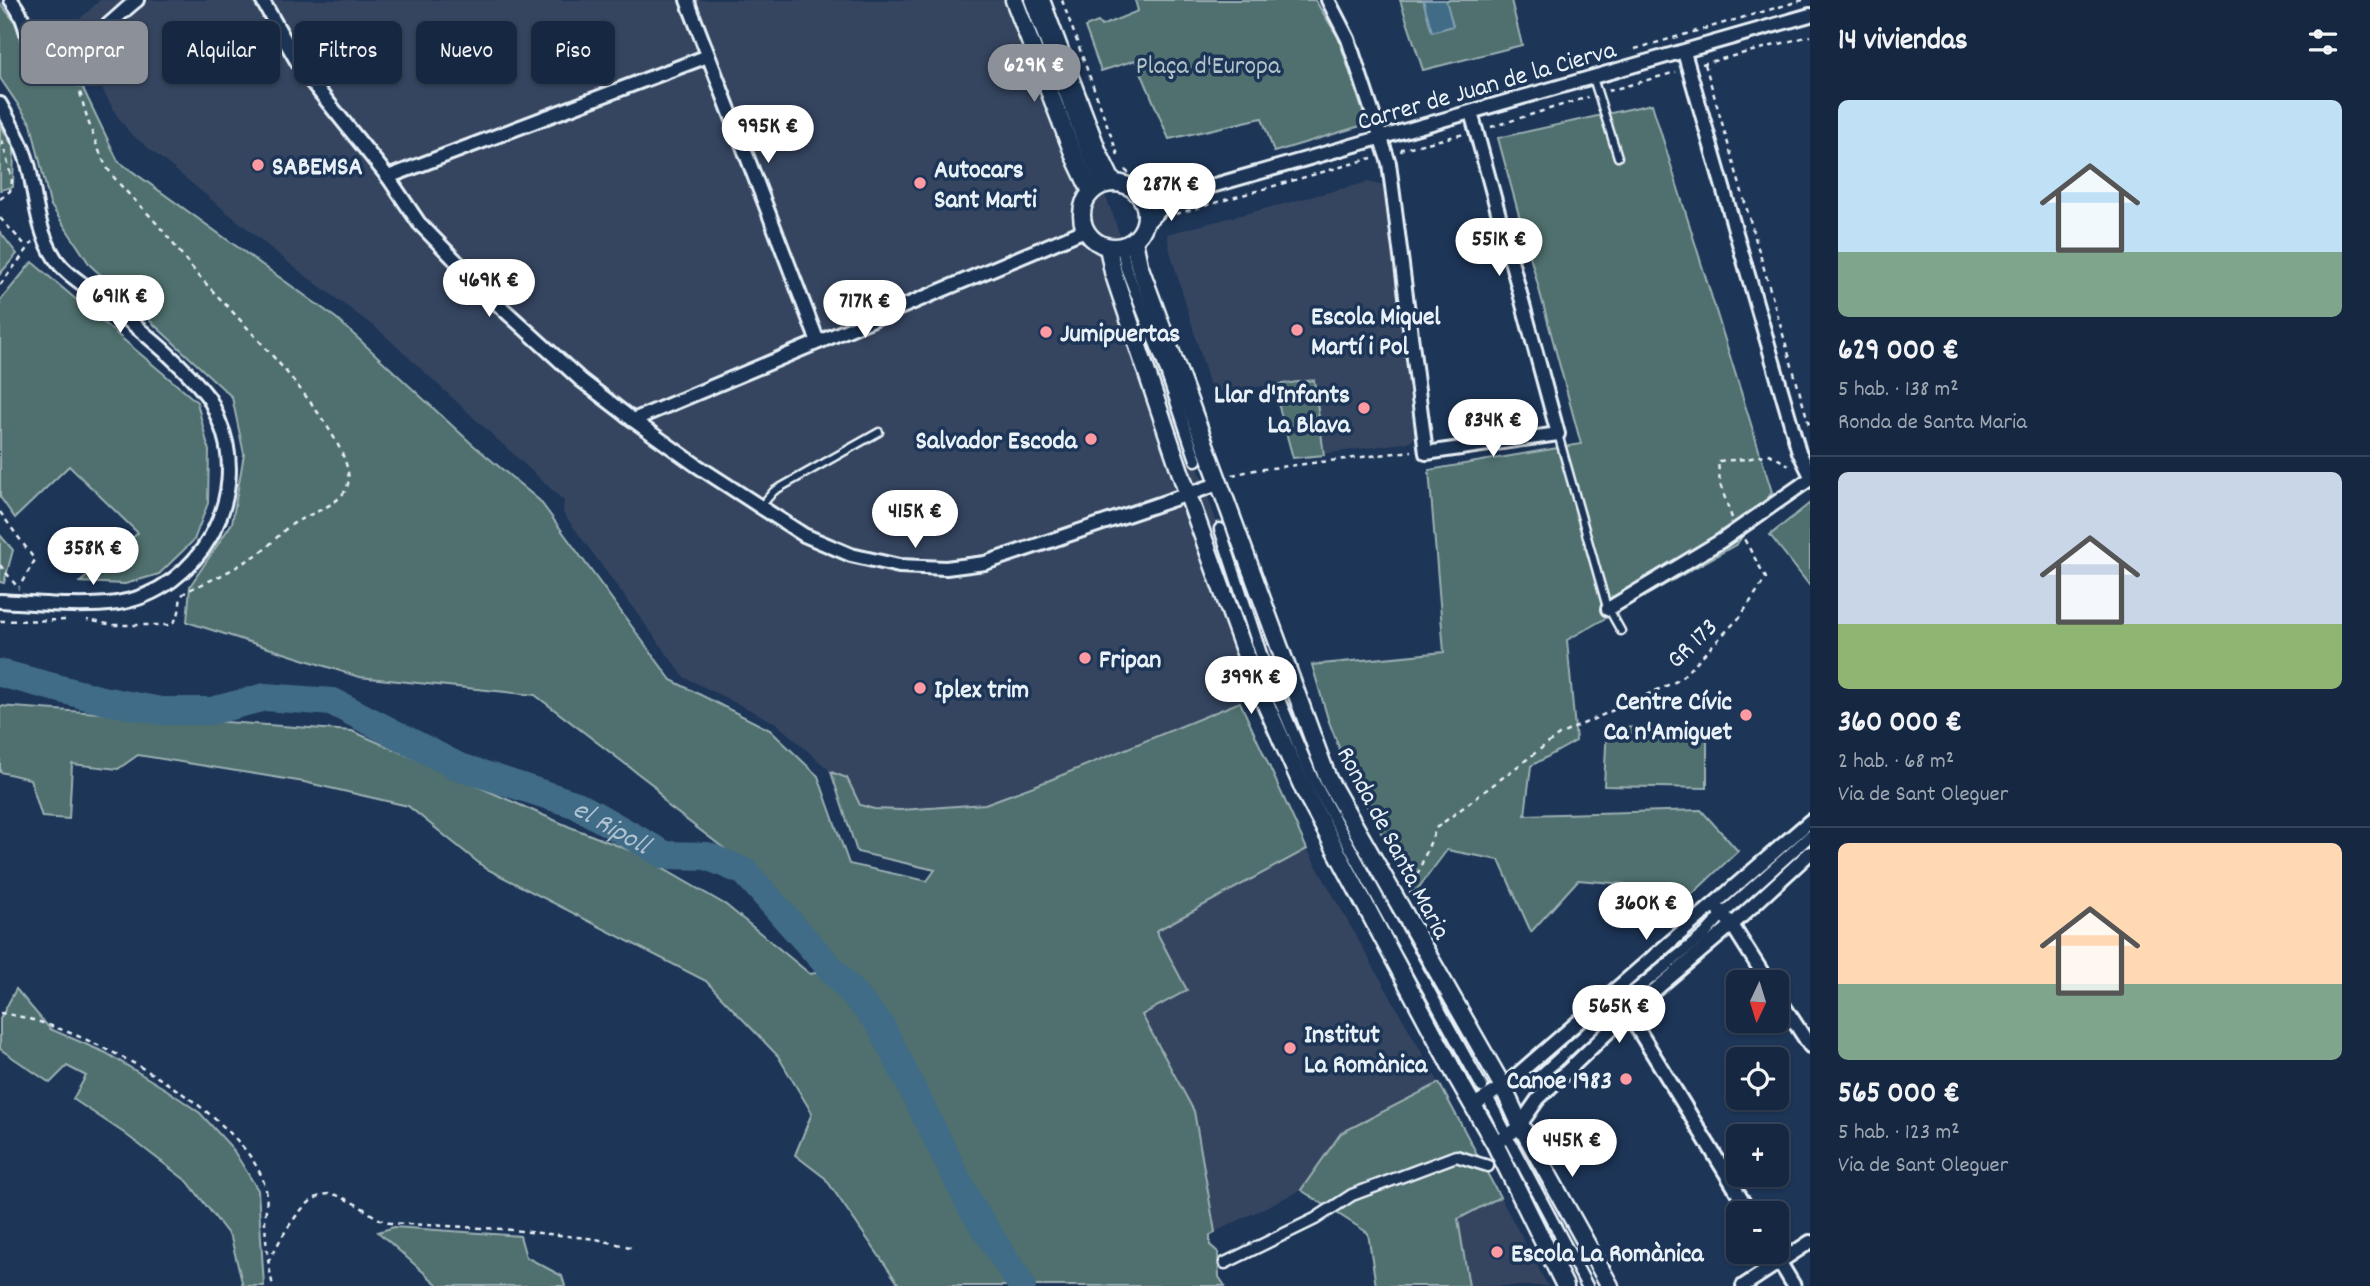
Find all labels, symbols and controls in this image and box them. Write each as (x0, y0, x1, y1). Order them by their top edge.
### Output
chip: Comprar (21, 21, 148, 84)
chip: Alquilar (162, 21, 280, 84)
chip: Filtros (294, 21, 402, 84)
chip: Nuevo (416, 21, 517, 84)
chip: Piso (531, 21, 615, 84)
text: 14 viviendas (1838, 21, 1968, 64)
icon: filters (2304, 23, 2342, 61)
street label: Carrer de Juan de la Cierva (1353, 33, 1621, 142)
pin: 629K € (977, 44, 1091, 104)
park label: Plaça d'Europa (1136, 49, 1281, 86)
text: 629K € (1004, 50, 1064, 83)
pin: 995K € (711, 106, 825, 165)
text: 995K € (738, 111, 798, 144)
icon: home (2027, 145, 2153, 271)
place label: SABEMSA (272, 150, 363, 187)
place label: Autocars Sant Marti (934, 153, 1037, 220)
marker: SABEMSA (250, 157, 266, 173)
pin: 287K € (1114, 164, 1228, 223)
text: 287K € (1143, 169, 1199, 202)
marker: Autocars Sant Marti (912, 175, 928, 191)
pin: 551K € (1442, 218, 1556, 278)
text: 551K € (1471, 224, 1527, 257)
pin: 469K € (432, 260, 546, 319)
text: 469K € (459, 265, 519, 298)
pin: 691K € (63, 276, 177, 335)
pin: 717K € (808, 280, 922, 340)
text: 691K € (92, 281, 148, 314)
text: 717K € (839, 286, 891, 319)
place label: Escola Miquel Martí i Pol (1311, 300, 1441, 367)
place label: Jumipuertas (1060, 317, 1180, 354)
marker: Escola Miquel Martí i Pol (1289, 322, 1305, 338)
marker: Jumipuertas (1038, 324, 1054, 340)
text: 629 000 € (1838, 331, 1959, 374)
text: 5 hab. · 138 m² (1838, 374, 1959, 407)
place label: Llar d'Infants La Blava (1214, 378, 1351, 445)
marker: Llar d'Infants La Blava (1356, 400, 1372, 416)
pin: 834K € (1436, 400, 1550, 459)
text: 834K € (1464, 405, 1522, 438)
text: Ronda de Santa Maria (1838, 407, 2027, 440)
place label: Salvador Escoda (916, 424, 1078, 461)
marker: Salvador Escoda (1083, 431, 1099, 447)
pin: 415K € (858, 490, 972, 550)
text: 415K € (888, 496, 942, 529)
icon: home (2027, 517, 2153, 643)
pin: 358K € (36, 528, 150, 587)
text: 358K € (64, 533, 122, 566)
street label: GR 173 (1659, 611, 1727, 678)
place label: Fripan (1099, 643, 1161, 680)
marker: Fripan (1077, 650, 1093, 666)
pin: 399K € (1194, 656, 1308, 716)
text: 399K € (1221, 662, 1281, 695)
place label: Iplex trim (934, 673, 1029, 710)
marker: Iplex trim (912, 680, 928, 696)
place label: Centre Cívic Ca n'Amiguet (1603, 685, 1732, 752)
text: 360 000 € (1838, 703, 1962, 746)
marker: Centre Cívic Ca n'Amiguet (1738, 707, 1754, 723)
street label: Ronda de Santa Maria (1325, 741, 1459, 947)
text: 2 hab. · 68 m² (1838, 746, 1954, 779)
text: Via de Sant Oleguer (1838, 779, 2008, 812)
water label: el Ripoll (564, 792, 658, 869)
pin: 360K € (1589, 883, 1703, 942)
text: 360K € (1615, 888, 1677, 921)
icon: home (2027, 888, 2153, 1014)
north arrow (1726, 970, 1788, 1032)
map controls (1726, 970, 1789, 1264)
pin: 565K € (1562, 986, 1676, 1045)
text: 565K € (1588, 991, 1650, 1024)
place label: Institut La Romànica (1304, 1018, 1428, 1085)
marker: Institut La Romànica (1282, 1040, 1298, 1056)
button: locate (1726, 1047, 1789, 1110)
place label: Canoe 1983 (1506, 1064, 1612, 1101)
marker: Canoe 1983 (1618, 1071, 1634, 1087)
text: 565 000 € (1838, 1074, 1960, 1117)
text: 5 hab. · 123 m² (1838, 1117, 1960, 1150)
pin: 445K € (1515, 1120, 1629, 1179)
button: + (1726, 1124, 1789, 1187)
text: 445K € (1543, 1125, 1601, 1158)
text: Via de Sant Oleguer (1838, 1150, 2008, 1183)
button: − (1726, 1201, 1789, 1264)
place label: Escola La Romànica (1511, 1237, 1704, 1274)
marker: Escola La Romànica (1489, 1244, 1505, 1260)

